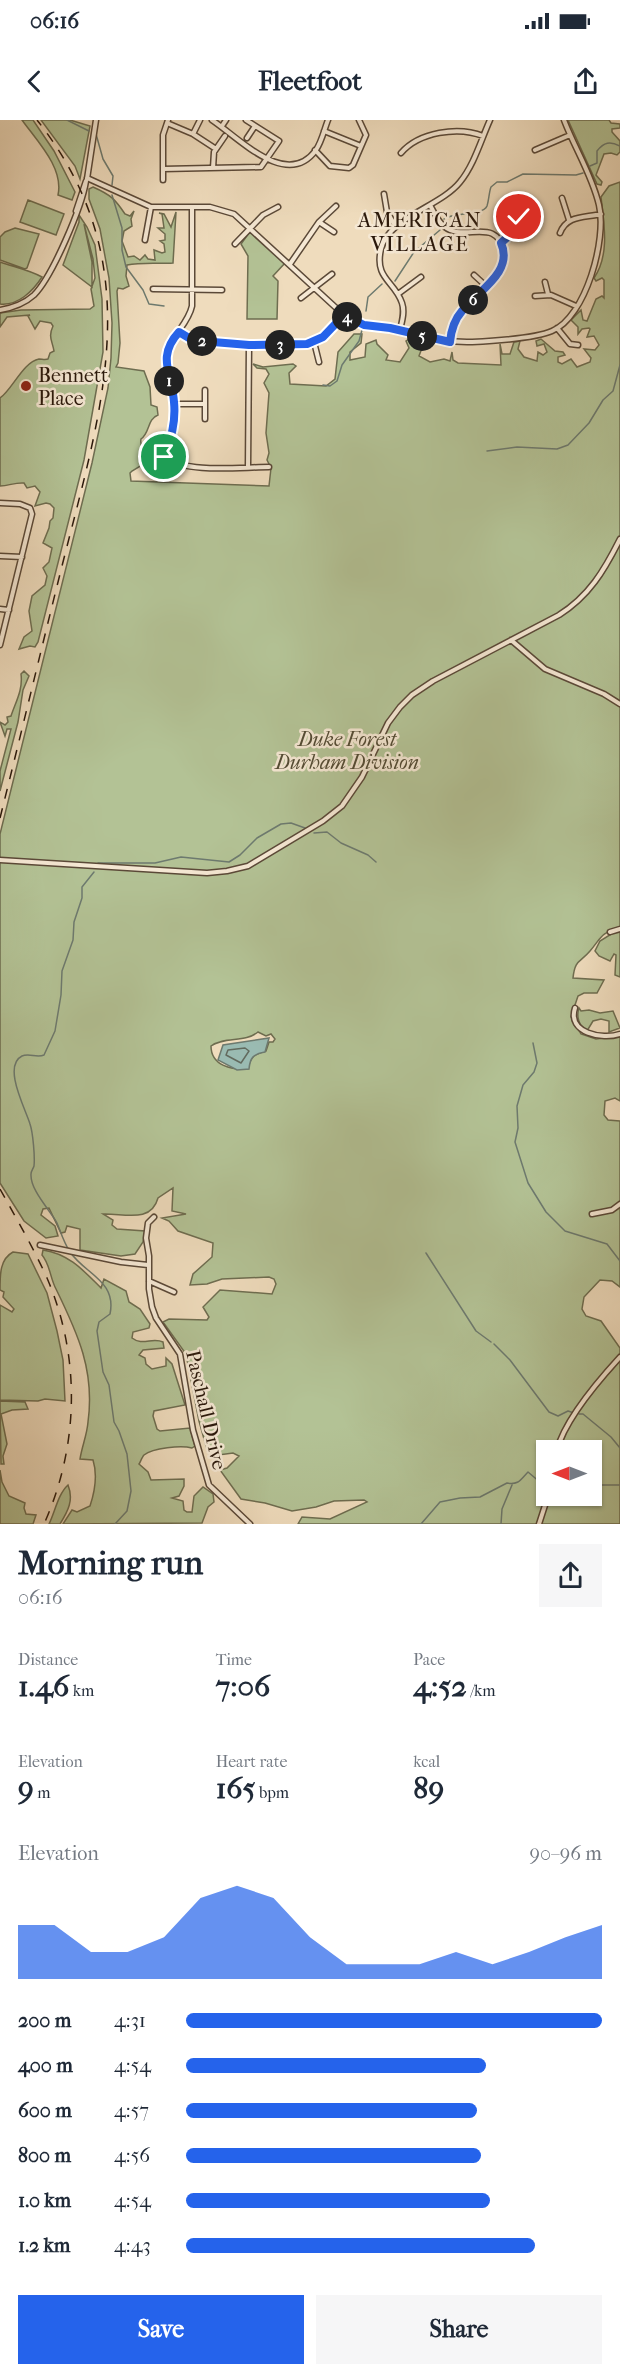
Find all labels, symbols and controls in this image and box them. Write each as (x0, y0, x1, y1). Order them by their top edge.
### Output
text: 06:16 (30, 8, 79, 34)
icon: back (18, 65, 51, 98)
text: Fleetfoot (258, 65, 362, 97)
icon: share (569, 65, 602, 98)
pin (493, 191, 544, 242)
icon: check (502, 200, 535, 233)
district label: AMERICAN VILLAGE (357, 208, 482, 256)
pin: 6 (458, 285, 488, 315)
text: 6 (469, 290, 477, 309)
pin: 4 (332, 302, 362, 332)
text: 4 (342, 307, 352, 326)
pin: 5 (407, 321, 437, 351)
pin: 2 (187, 326, 217, 356)
text: 5 (419, 326, 425, 345)
pin: 3 (265, 330, 295, 360)
text: 2 (198, 331, 206, 350)
text: 3 (277, 335, 283, 354)
place label: Bennett Place (38, 364, 108, 410)
pin: 1 (154, 366, 184, 396)
text: 1 (166, 371, 172, 390)
marker: Bennett Place (19, 379, 33, 393)
pin (138, 431, 189, 482)
icon: arrive (147, 440, 180, 473)
park label: Duke Forest Durham Division (273, 728, 419, 774)
street label: Paschall Drive (181, 1348, 231, 1472)
north arrow (536, 1440, 602, 1506)
map controls (536, 1440, 602, 1506)
text: Morning run (18, 1544, 203, 1583)
button: share (539, 1544, 602, 1607)
text: 06:16 (18, 1586, 63, 1609)
text: Distance (18, 1650, 78, 1669)
text: Time (216, 1650, 252, 1669)
text: Pace (413, 1650, 445, 1669)
text: 1.46 (18, 1669, 69, 1704)
text: 7:06 (216, 1669, 270, 1704)
text: 4:52 (413, 1669, 467, 1704)
text: km (69, 1681, 94, 1700)
text: /km (467, 1681, 496, 1700)
text: Elevation (18, 1752, 83, 1771)
text: Heart rate (216, 1752, 287, 1771)
text: kcal (413, 1752, 440, 1771)
text: 9 (18, 1771, 34, 1806)
text: 165 (216, 1771, 255, 1806)
text: 89 (413, 1771, 444, 1806)
text: m (34, 1783, 50, 1802)
text: bpm (255, 1783, 289, 1802)
text: Elevation (18, 1842, 99, 1865)
text: 90–96 m (530, 1842, 602, 1865)
text: 200 m (18, 2009, 71, 2032)
text: 4:31 (114, 2009, 146, 2032)
text: 400 m (18, 2054, 73, 2077)
text: 4:54 (114, 2054, 151, 2077)
text: 600 m (18, 2099, 72, 2122)
text: 4:57 (114, 2099, 149, 2122)
text: 800 m (18, 2144, 71, 2167)
text: 4:56 (114, 2144, 150, 2167)
text: 1.0 km (18, 2189, 71, 2212)
text: 4:54 (114, 2189, 151, 2212)
text: 1.2 km (18, 2234, 71, 2257)
text: 4:43 (114, 2234, 151, 2257)
button: Save (18, 2295, 304, 2364)
button: Share (316, 2295, 602, 2364)

